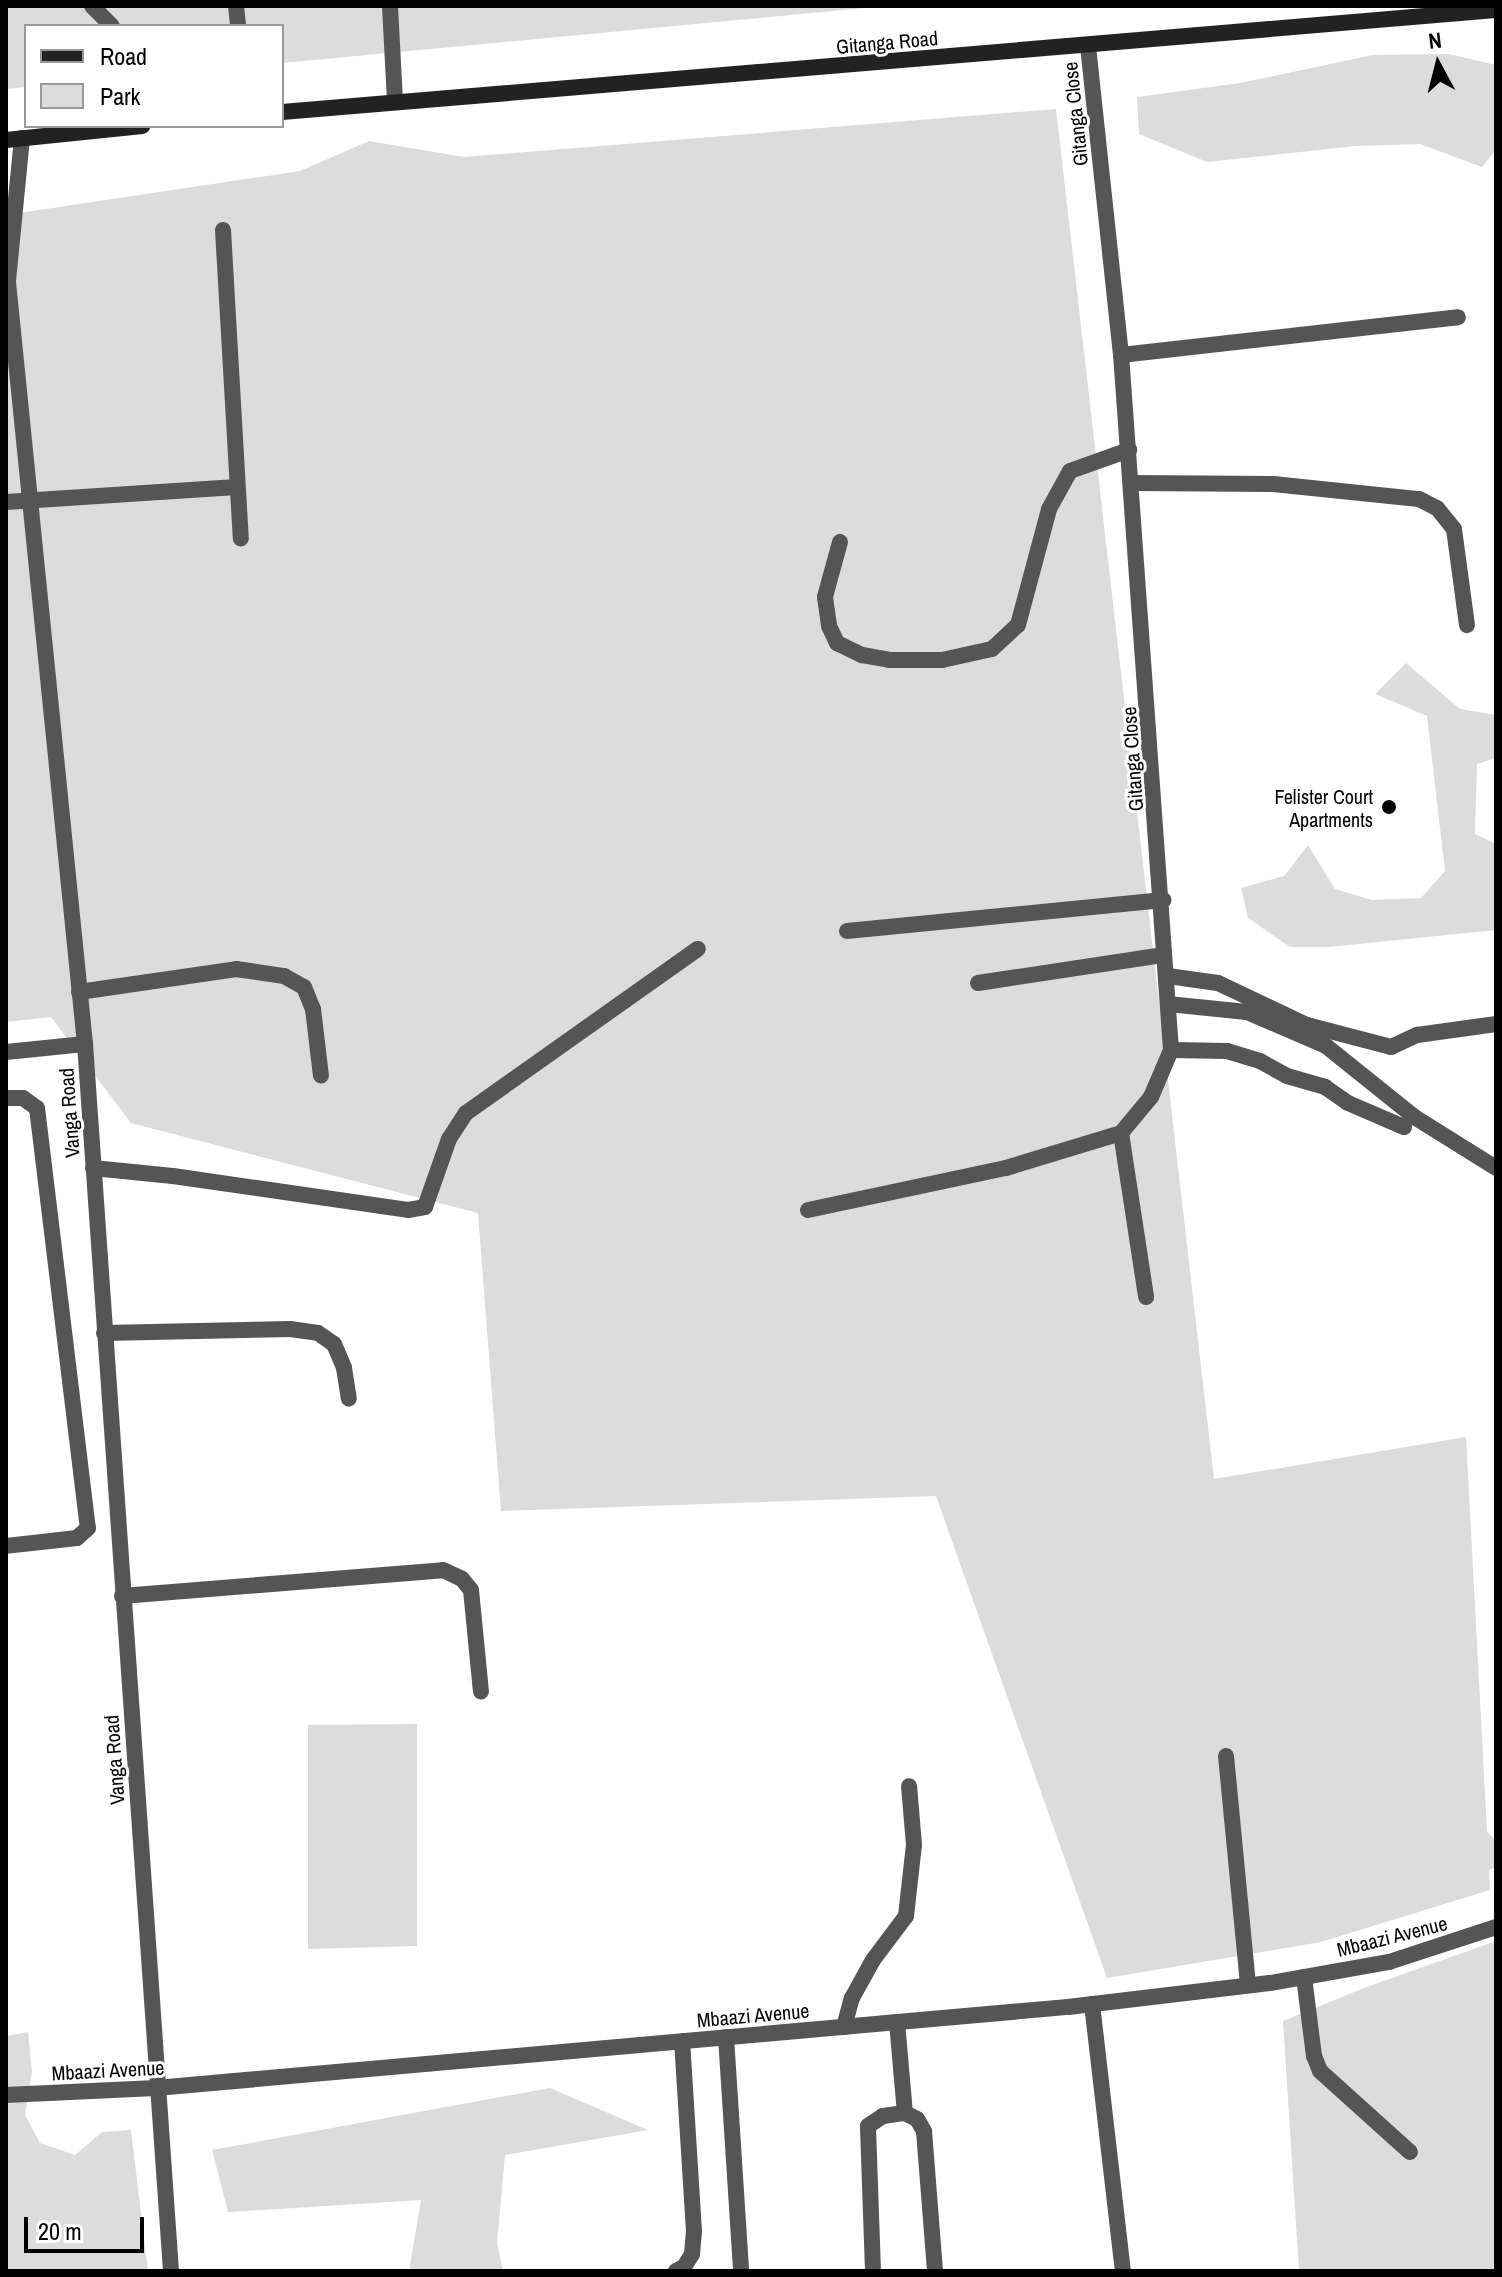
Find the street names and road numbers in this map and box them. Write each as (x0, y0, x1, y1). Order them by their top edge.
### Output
street label: Gitanga Road (835, 26, 939, 58)
street label: Gitanga Close (1058, 61, 1092, 167)
street label: Gitanga Close (1116, 706, 1148, 812)
street label: Vanga Road (54, 1067, 84, 1159)
street label: Vanga Road (99, 1714, 129, 1806)
street label: Mbaazi Avenue (1334, 1911, 1450, 1961)
street label: Mbaazi Avenue (695, 1998, 811, 2032)
street label: Mbaazi Avenue (51, 2055, 165, 2085)

